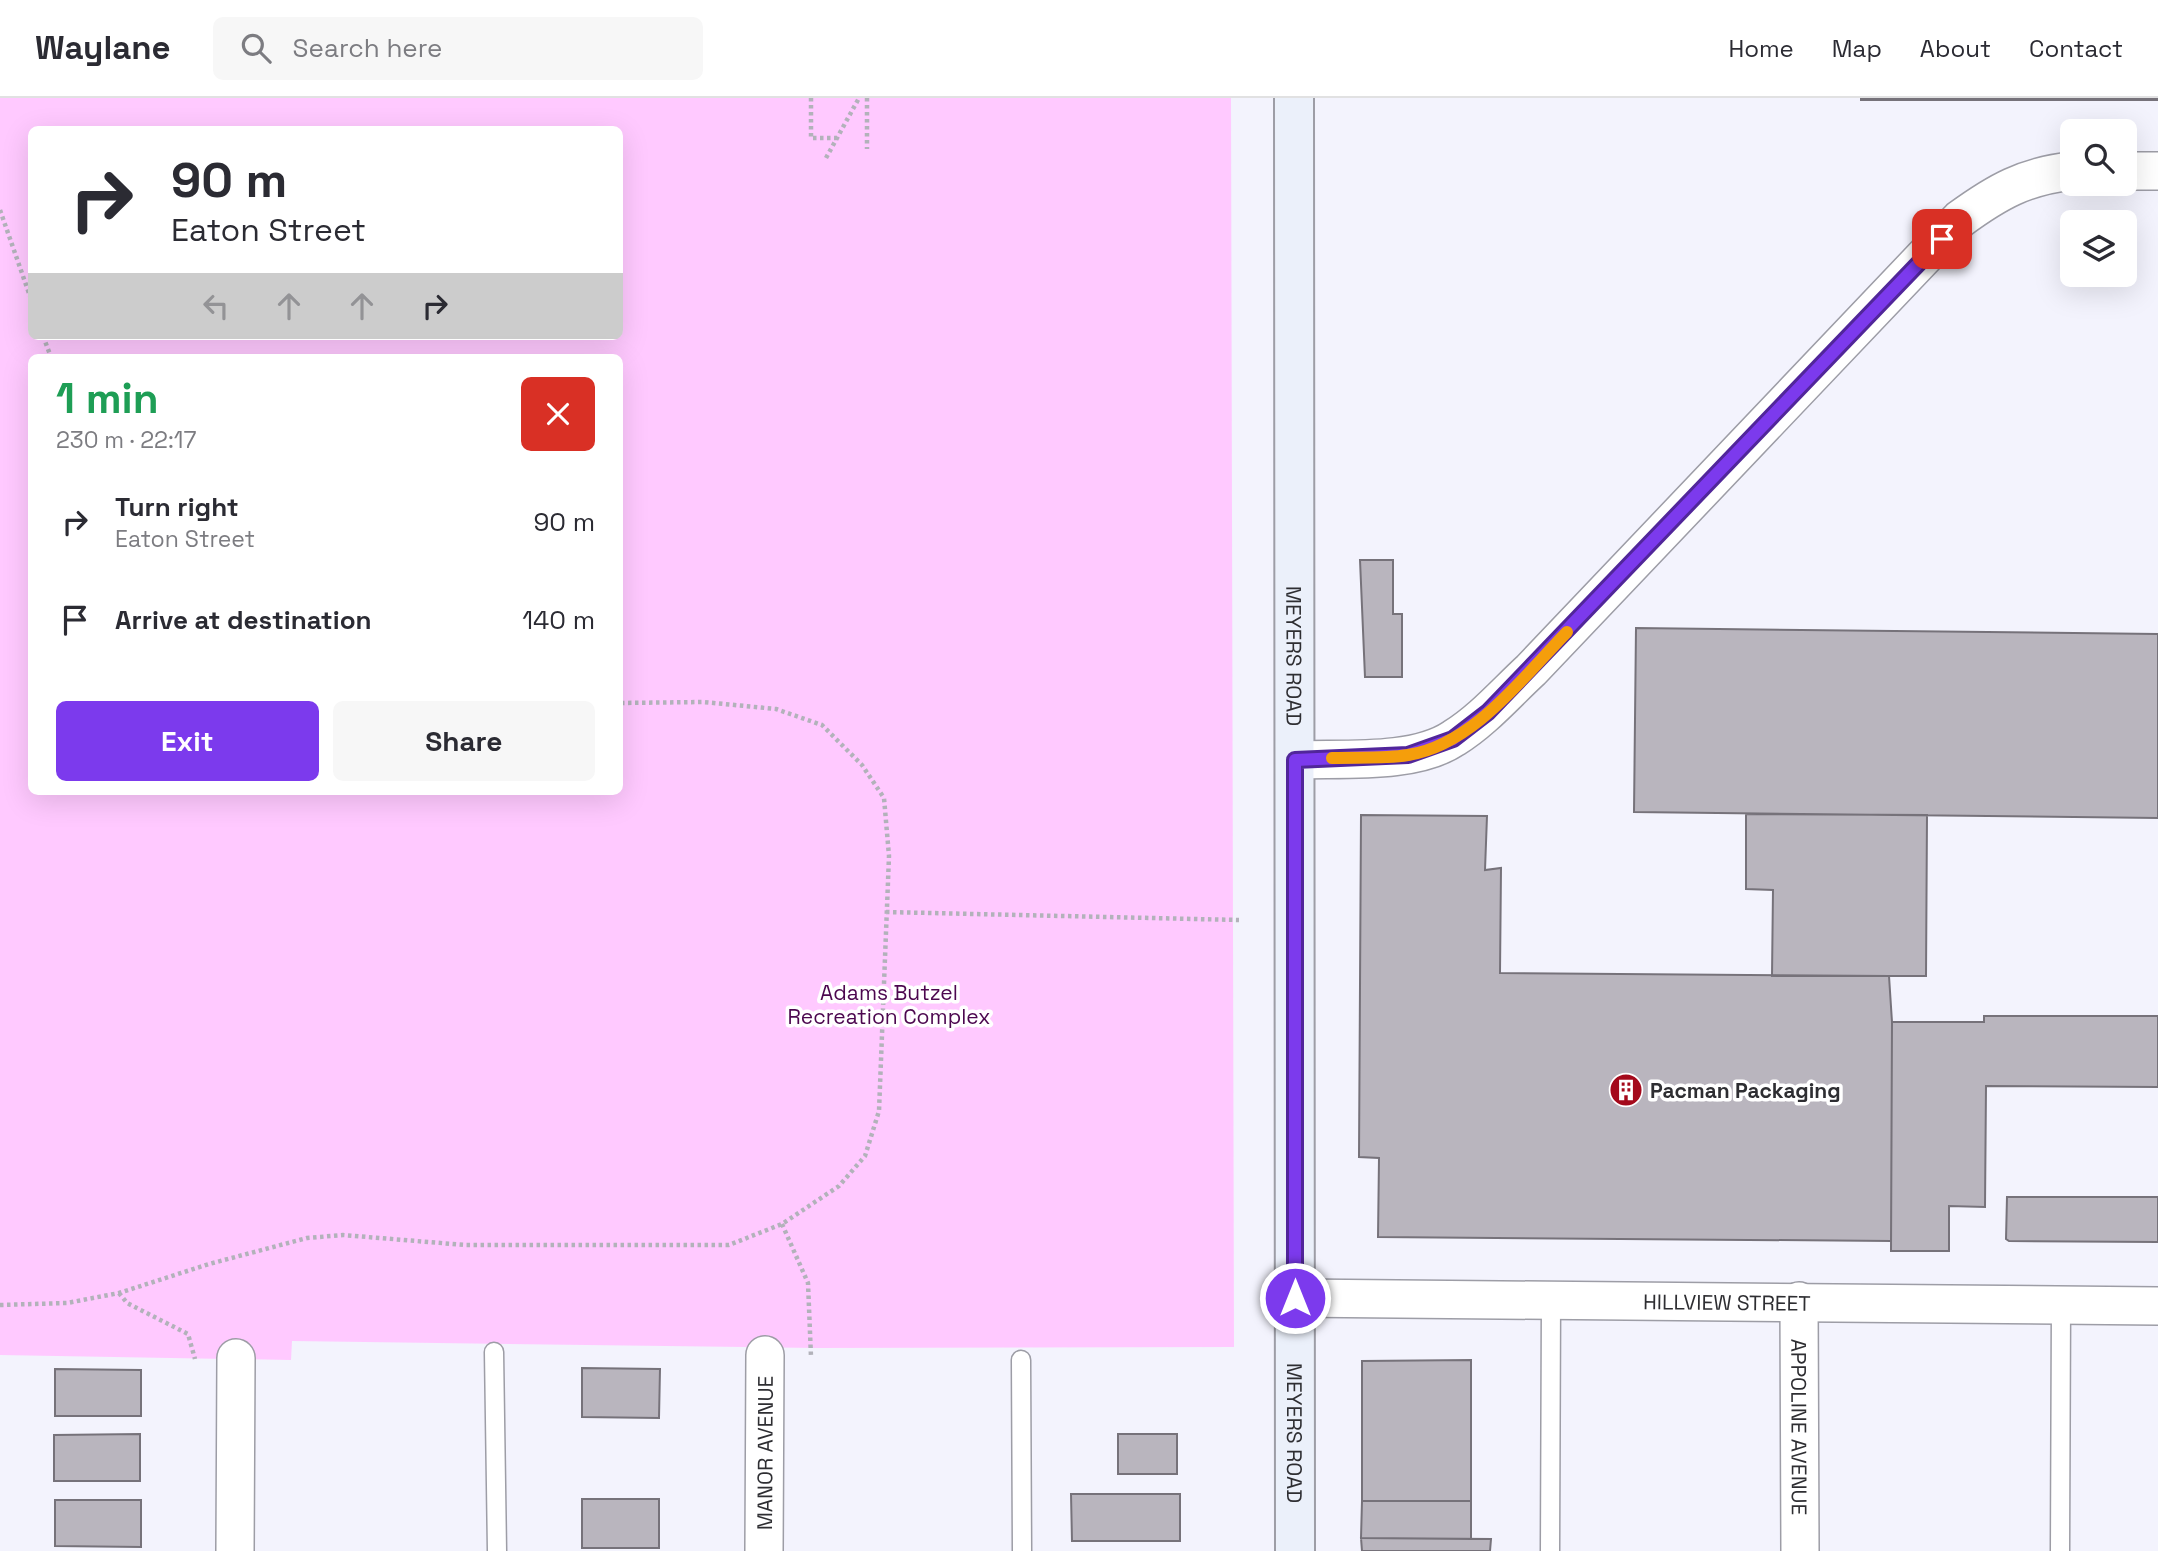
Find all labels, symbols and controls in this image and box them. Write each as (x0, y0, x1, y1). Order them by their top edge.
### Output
search box (213, 17, 703, 80)
text: Waylane (35, 27, 171, 69)
icon: search (237, 29, 275, 67)
text: Search here (293, 31, 442, 65)
text: Home (1728, 33, 1794, 64)
text: Map (1832, 33, 1882, 64)
text: About (1920, 33, 1991, 64)
text: Contact (2029, 33, 2123, 64)
map controls (2060, 119, 2137, 287)
button: search (2060, 119, 2137, 196)
text: 90 m (171, 149, 287, 211)
icon: right (56, 154, 147, 245)
pin (1912, 209, 1972, 269)
text: Eaton Street (171, 210, 366, 250)
button: layers (2060, 210, 2137, 287)
icon: arrive (1923, 220, 1961, 258)
icon: left (197, 287, 235, 325)
icon: ahead (270, 287, 308, 325)
icon: ahead (343, 287, 381, 325)
icon: right (416, 287, 454, 325)
text: 1 min (56, 372, 159, 425)
button: close (521, 377, 595, 451)
text: 230 m · 22:17 (56, 425, 196, 455)
text: Turn right (115, 490, 239, 524)
icon: right (56, 503, 94, 541)
text: 90 m (533, 505, 595, 539)
text: Eaton Street (115, 524, 255, 554)
street label: MEYERS ROAD (1281, 586, 1308, 726)
icon: arrive (56, 601, 94, 639)
text: Arrive at destination (115, 603, 372, 637)
text: 140 m (522, 603, 595, 637)
button: Exit (56, 701, 319, 781)
button: Share (333, 701, 595, 781)
park label: Adams Butzel Recreation Complex (787, 979, 991, 1030)
building icon: Pacman Packaging (1607, 1071, 1645, 1109)
place label: Pacman Packaging (1650, 1077, 1841, 1104)
position arrow (1258, 1261, 1332, 1335)
street label: HILLVIEW STREET (1643, 1288, 1811, 1316)
street label: APPOLINE AVENUE (1786, 1339, 1813, 1515)
street label: MEYERS ROAD (1281, 1363, 1308, 1503)
street label: MANOR AVENUE (751, 1376, 778, 1530)

